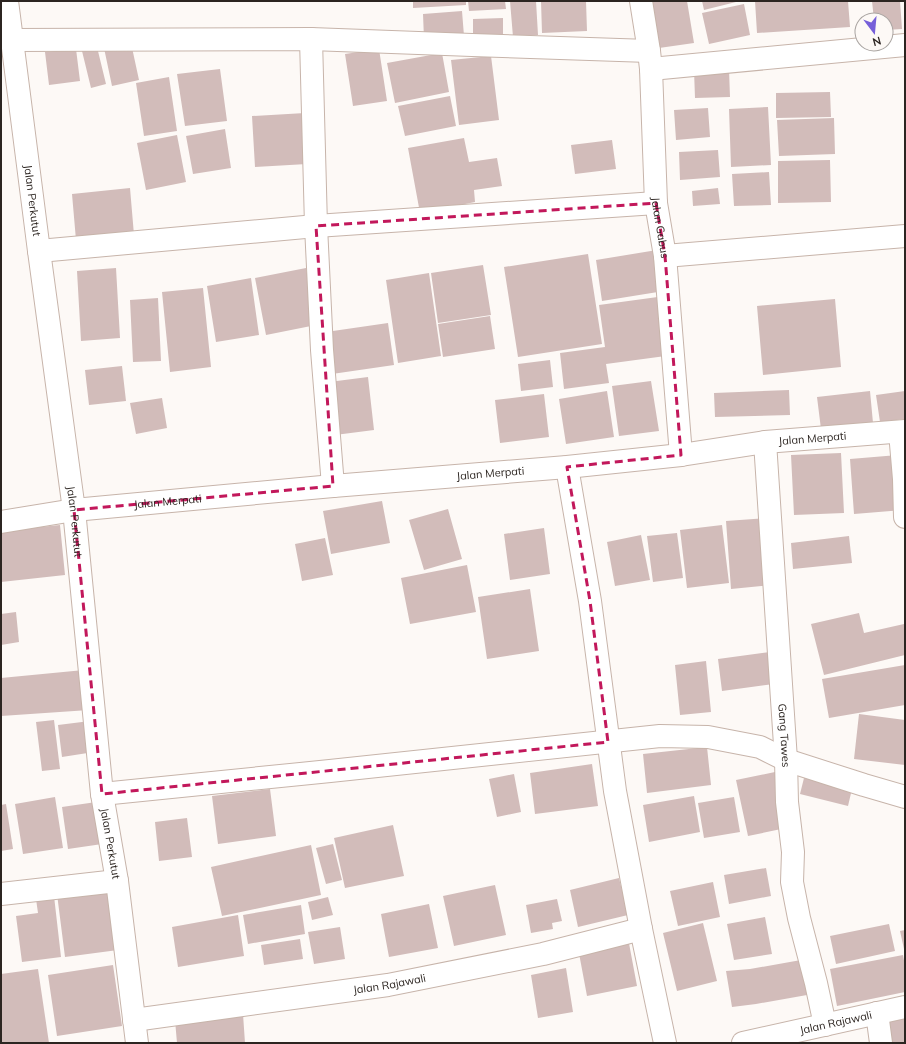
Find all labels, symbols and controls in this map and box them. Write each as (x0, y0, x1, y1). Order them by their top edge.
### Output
north arrow (854, 12, 894, 52)
text: N (871, 34, 883, 49)
street label: Jalan Perkutut (21, 164, 44, 237)
street label: Jalan Gabus (649, 197, 672, 259)
street label: Jalan Merpati (778, 429, 847, 448)
street label: Jalan Merpati (456, 463, 525, 483)
street label: Jalan Perkutut (64, 485, 86, 558)
street label: Jalan Merpati (133, 491, 202, 511)
street label: Gang Tawes (775, 703, 793, 767)
street label: Jalan Perkutut (98, 807, 124, 880)
street label: Jalan Rajawali (352, 971, 427, 997)
street label: Jalan Rajawali (798, 1008, 873, 1037)

